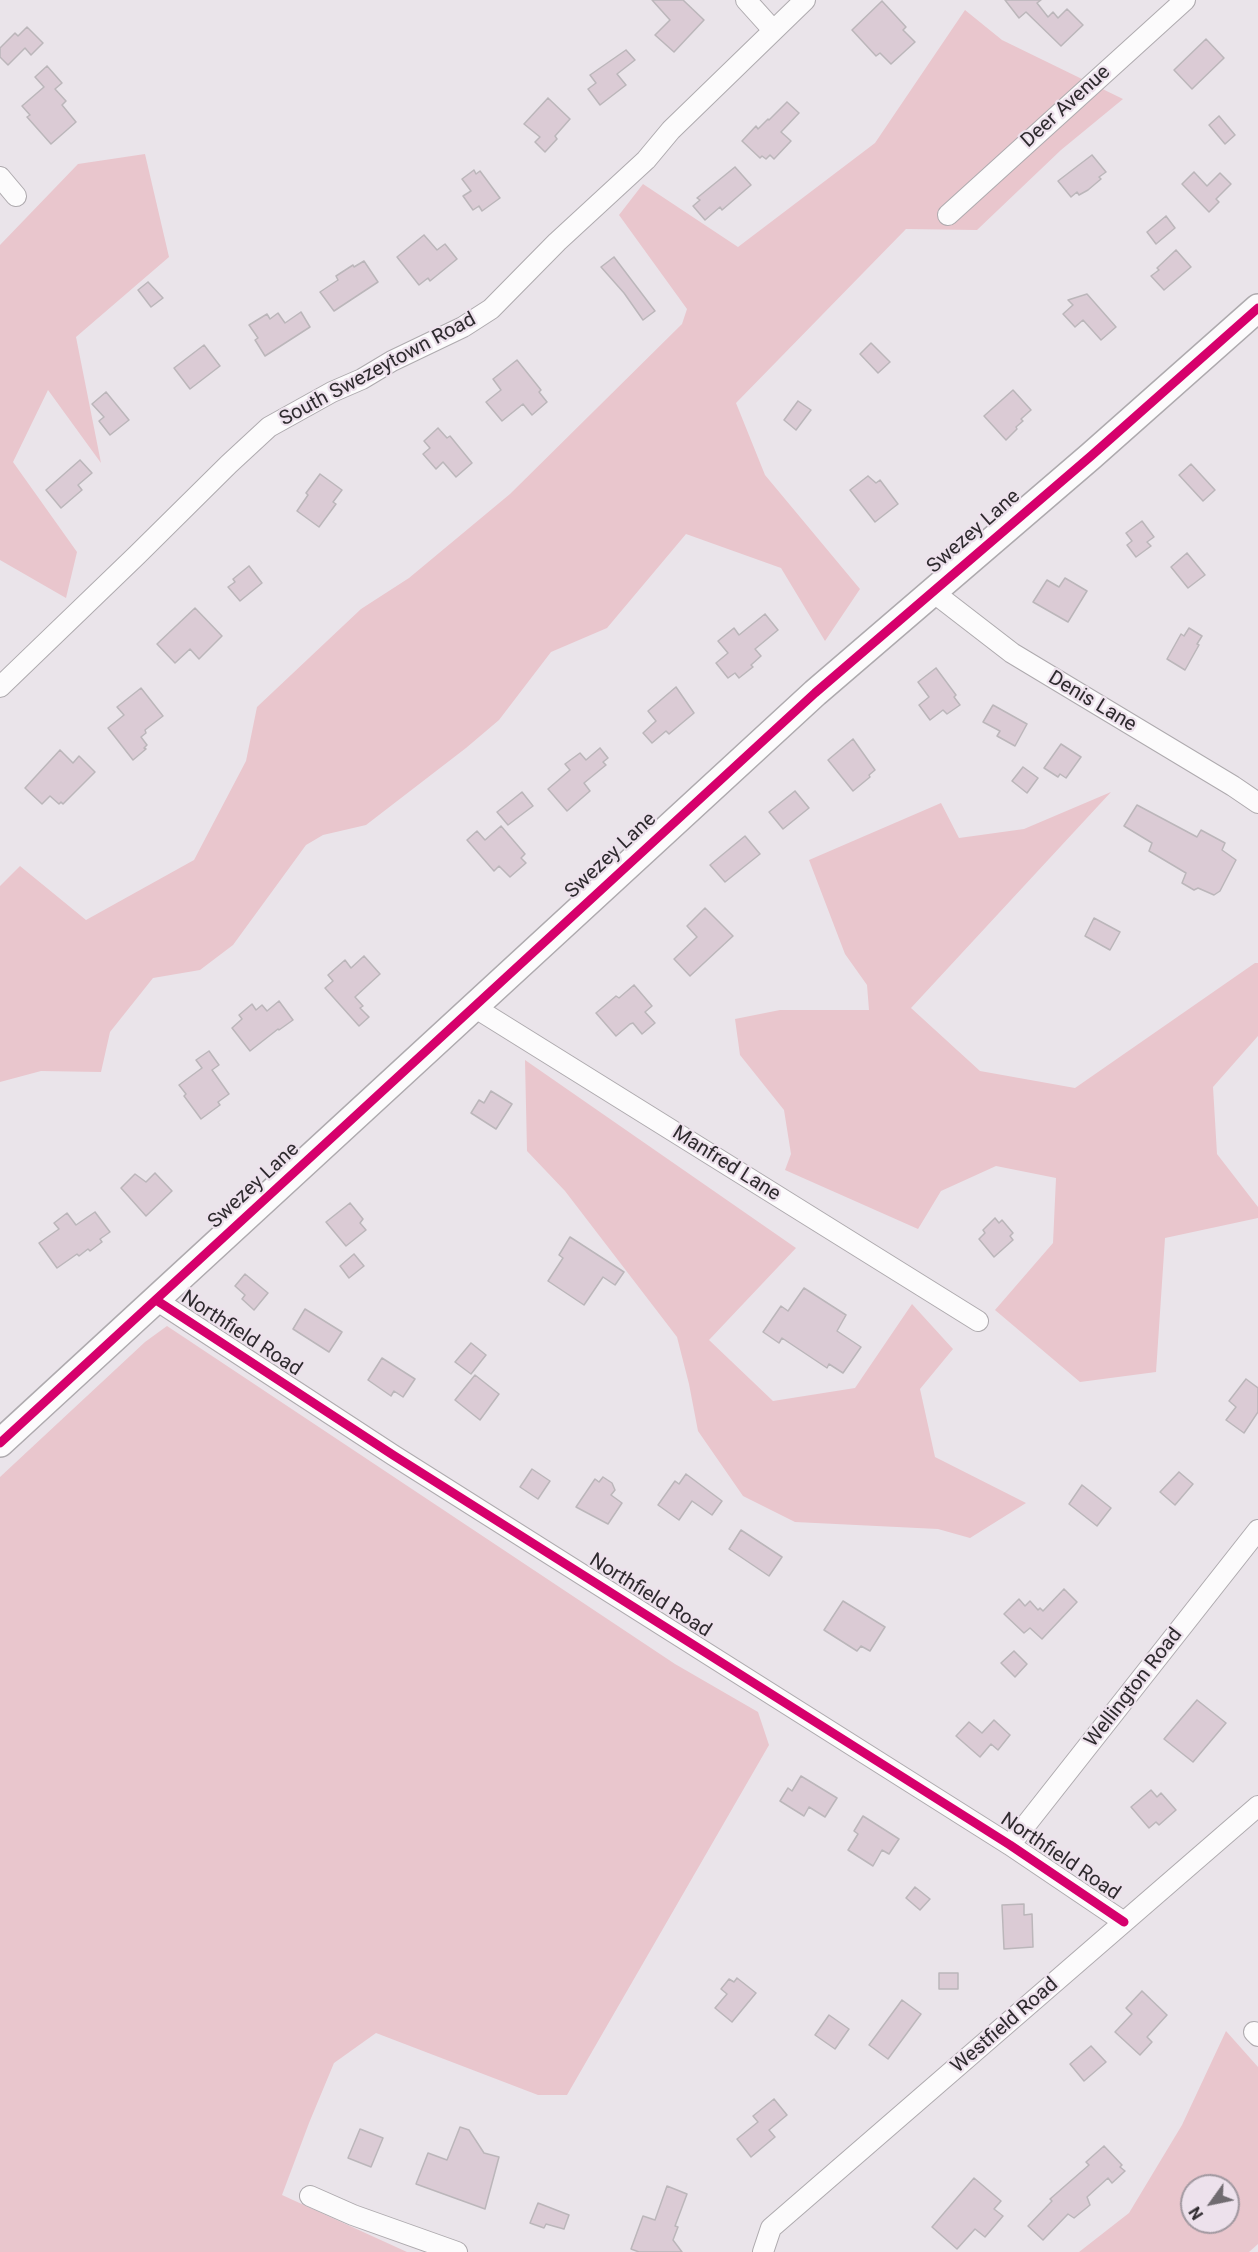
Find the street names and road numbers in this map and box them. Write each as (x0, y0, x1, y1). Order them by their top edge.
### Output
street label: Deer Avenue (1017, 61, 1115, 153)
street label: South Swezeytown Road (276, 308, 480, 432)
street label: Swezey Lane (923, 485, 1025, 579)
street label: Denis Lane (1044, 666, 1140, 738)
street label: Swezey Lane (561, 808, 661, 904)
street label: Manfred Lane (667, 1121, 785, 1207)
street label: Swezey Lane (204, 1138, 304, 1234)
street label: Northfield Road (176, 1286, 306, 1382)
street label: Northfield Road (585, 1549, 715, 1643)
street label: Wellington Road (1080, 1624, 1188, 1752)
street label: Northfield Road (996, 1808, 1124, 1906)
street label: Westfield Road (947, 1973, 1063, 2079)

